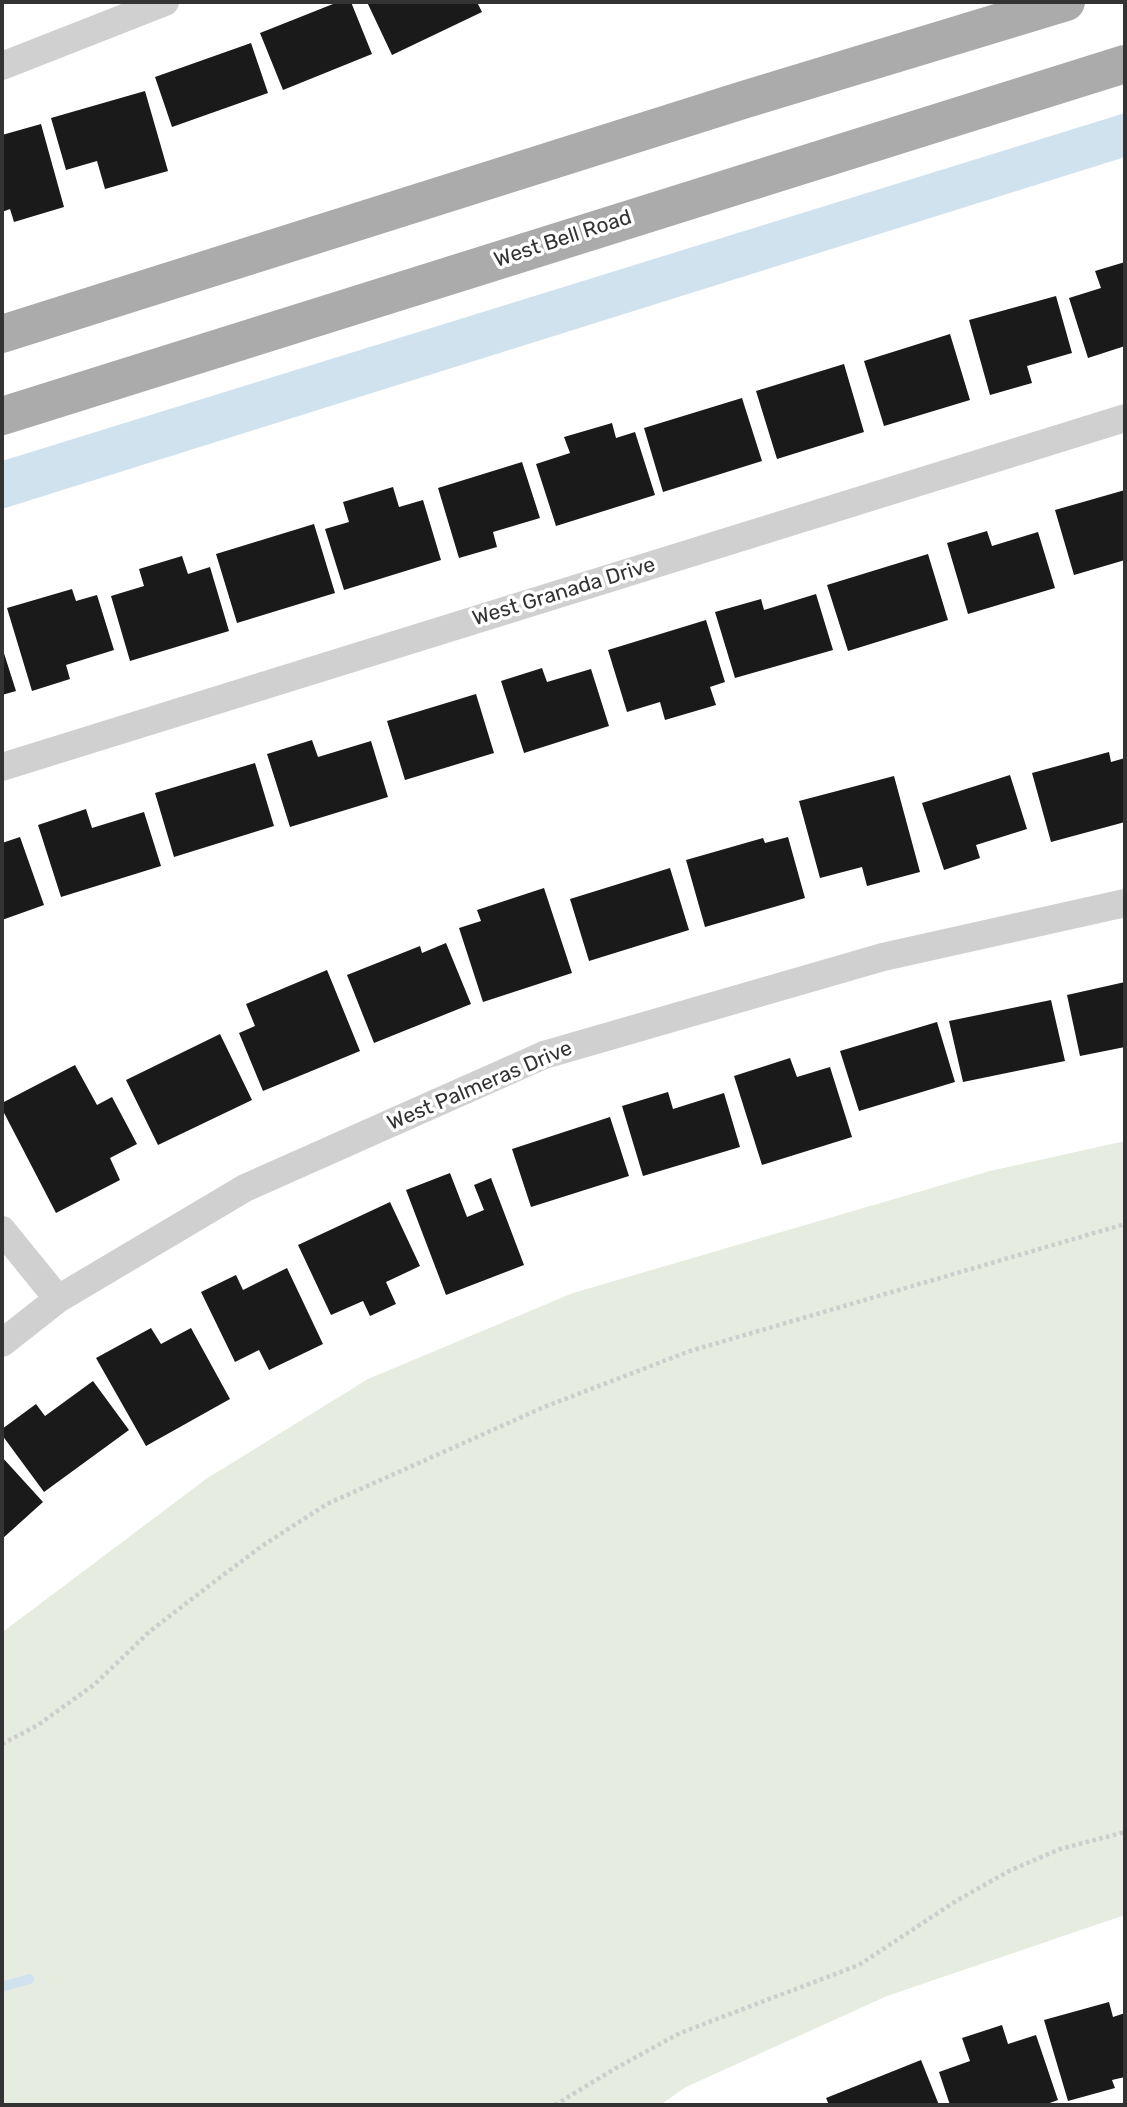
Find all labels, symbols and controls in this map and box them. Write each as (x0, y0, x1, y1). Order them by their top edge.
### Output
street label: West Bell Road (491, 205, 635, 273)
street label: West Granada Drive (469, 552, 659, 632)
street label: West Palmeras Drive (384, 1036, 576, 1136)

